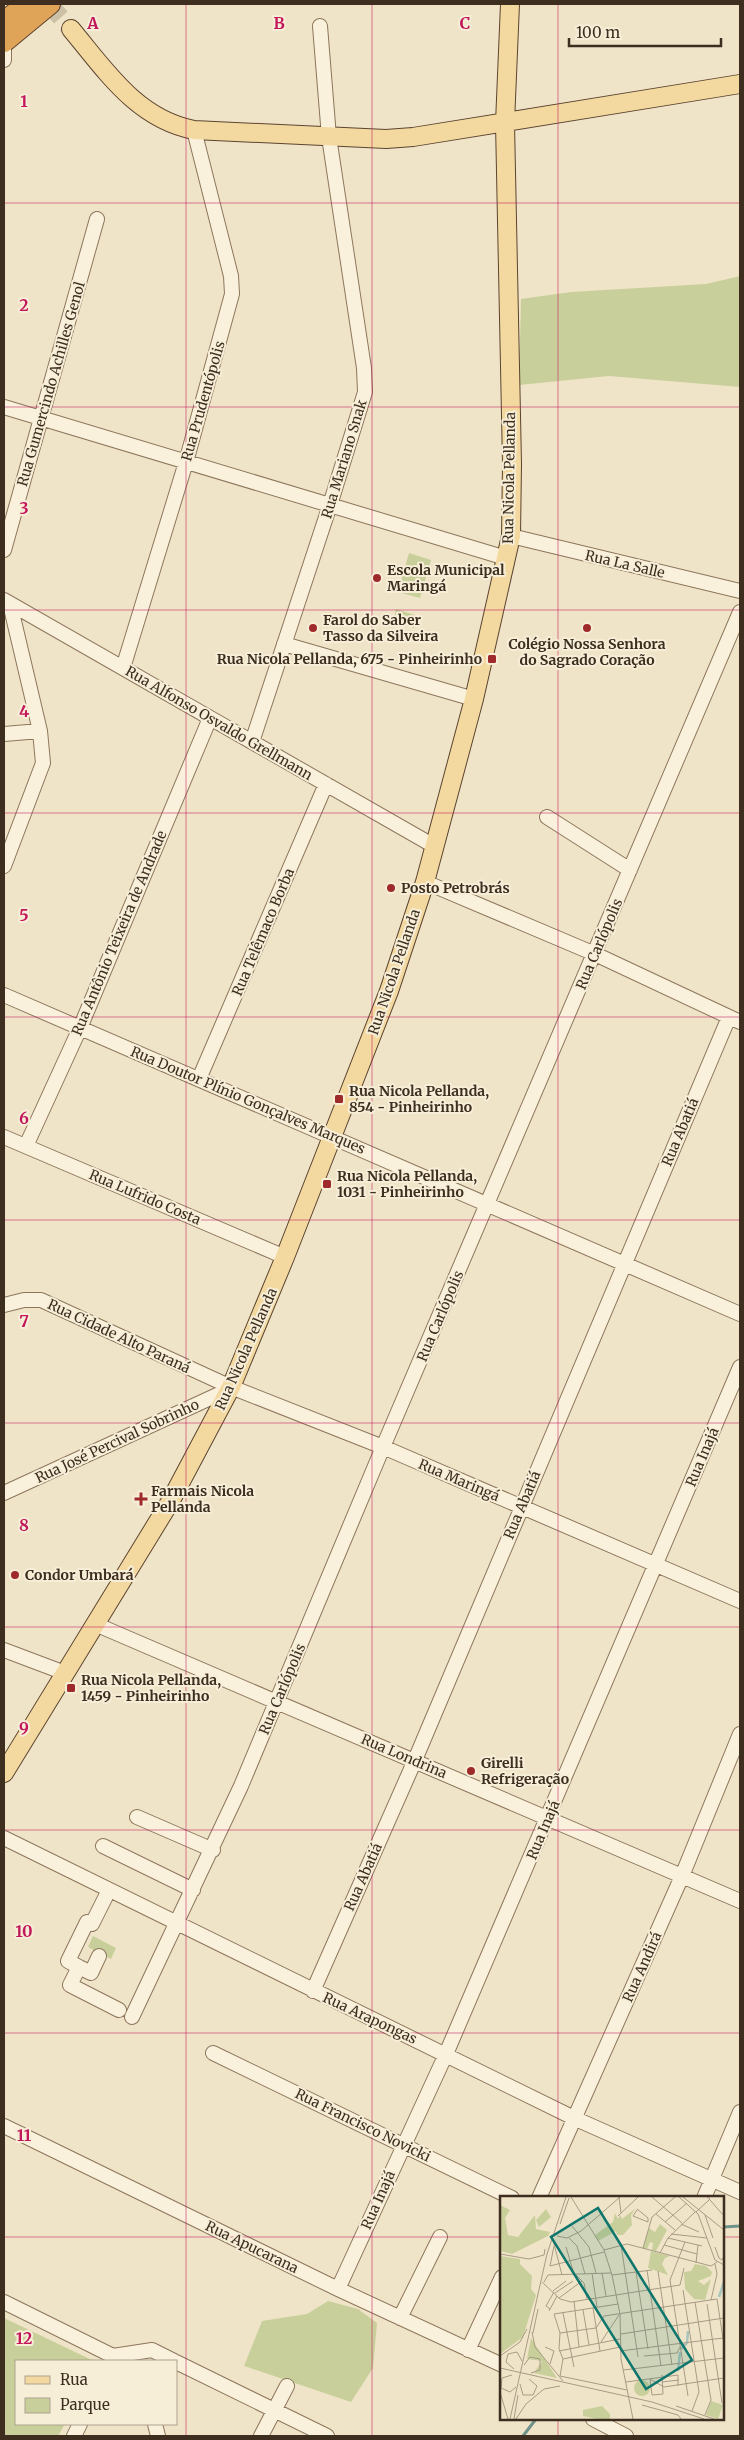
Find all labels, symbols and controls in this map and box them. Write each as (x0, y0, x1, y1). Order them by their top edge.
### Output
text: A (86, 13, 99, 33)
text: B (273, 13, 285, 33)
text: C (460, 13, 470, 33)
scale bar (569, 15, 722, 47)
text: 100 m (576, 23, 620, 42)
text: 1 (20, 91, 28, 111)
street label: Rua Gumercindo Achilles Genol (13, 279, 89, 488)
text: 2 (19, 295, 29, 315)
street label: Rua Prudentópolis (177, 339, 229, 463)
street label: Rua Mariano Snak (317, 397, 371, 521)
street label: Rua Nicola Pellanda (499, 411, 519, 544)
text: 3 (19, 498, 29, 518)
street label: Rua La Salle (583, 546, 667, 582)
place label: Escola Municipal Maringá (387, 561, 505, 595)
marker: Escola Municipal Maringá (371, 572, 383, 584)
place label: Farol do Saber Tasso da Silveira (323, 611, 439, 645)
marker: Farol do Saber Tasso da Silveira (307, 622, 319, 634)
marker: Colégio Nossa Senhora do Sagrado Coração (581, 622, 593, 634)
place label: Colégio Nossa Senhora do Sagrado Coração (508, 635, 666, 669)
place label: Rua Nicola Pellanda, 675 - Pinheirinho (217, 650, 482, 668)
marker: Rua Nicola Pellanda, 675 - Pinheirinho (486, 653, 498, 665)
street label: Rua Alfonso Osvaldo Grellmann (122, 662, 316, 784)
text: 4 (19, 701, 29, 721)
street label: Rua Antônio Teixeira de Andrade (68, 828, 170, 1038)
street label: Rua Telêmaco Borba (228, 865, 298, 999)
place label: Posto Petrobrás (401, 879, 510, 897)
marker: Posto Petrobrás (385, 882, 397, 894)
street label: Rua Carlópolis (572, 896, 626, 992)
text: 5 (19, 905, 29, 925)
street label: Rua Nicola Pellanda (364, 906, 424, 1037)
street label: Rua Doutor Plínio Gonçalves Marques (128, 1042, 368, 1158)
place label: Rua Nicola Pellanda, 854 - Pinheirinho (349, 1082, 489, 1116)
marker: Rua Nicola Pellanda, 854 - Pinheirinho (333, 1093, 345, 1105)
street label: Rua Abatiá (658, 1095, 703, 1169)
text: 6 (19, 1108, 29, 1128)
street label: Rua Lufrido Costa (86, 1165, 204, 1229)
place label: Rua Nicola Pellanda, 1031 - Pinheirinho (337, 1167, 477, 1201)
marker: Rua Nicola Pellanda, 1031 - Pinheirinho (321, 1178, 333, 1190)
street label: Rua Carlópolis (413, 1268, 467, 1364)
street label: Rua Nicola Pellanda (211, 1285, 281, 1413)
street label: Rua Cidade Alto Paraná (45, 1295, 194, 1377)
text: 7 (19, 1311, 29, 1331)
street label: Rua José Percival Sobrinho (32, 1395, 202, 1487)
street label: Rua Inajá (682, 1424, 723, 1489)
street label: Rua Maringá (416, 1455, 503, 1505)
street label: Rua Abatiá (500, 1468, 545, 1542)
place label: Farmais Nicola Pellanda (151, 1482, 254, 1516)
marker: Farmais Nicola Pellanda (135, 1493, 147, 1505)
text: 8 (19, 1515, 29, 1535)
place label: Condor Umbará (25, 1566, 134, 1584)
marker: Condor Umbará (9, 1569, 21, 1581)
street label: Rua Carlópolis (255, 1641, 309, 1737)
place label: Rua Nicola Pellanda, 1459 - Pinheirinho (81, 1671, 221, 1705)
marker: Rua Nicola Pellanda, 1459 - Pinheirinho (65, 1682, 77, 1694)
text: 9 (19, 1718, 29, 1738)
street label: Rua Londrina (358, 1730, 450, 1782)
place label: Girelli Refrigeração (481, 1754, 569, 1788)
marker: Girelli Refrigeração (465, 1765, 477, 1777)
street label: Rua Inajá (523, 1797, 564, 1862)
street label: Rua Abatiá (340, 1840, 386, 1914)
text: 10 (15, 1921, 33, 1941)
street label: Rua Andirá (619, 1929, 666, 2005)
street label: Rua Arapongas (320, 1988, 420, 2048)
street label: Rua Francisco Novicki (292, 2084, 434, 2166)
text: 11 (17, 2125, 32, 2145)
street label: Rua Inajá (357, 2167, 399, 2232)
inset map (500, 2196, 724, 2420)
street label: Rua Apucarana (203, 2217, 302, 2277)
text: 12 (16, 2328, 32, 2348)
legend (15, 2360, 178, 2425)
text: Rua (60, 2370, 88, 2389)
text: Parque (60, 2395, 110, 2414)

